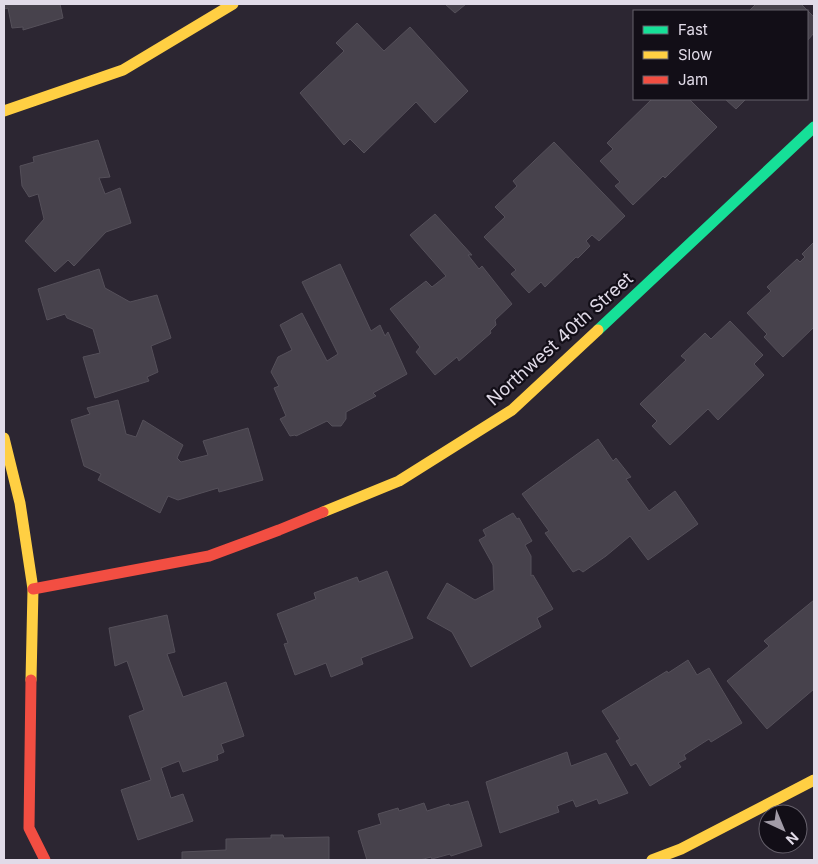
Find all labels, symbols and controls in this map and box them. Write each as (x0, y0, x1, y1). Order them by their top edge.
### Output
legend (633, 10, 808, 100)
text: Fast (678, 20, 708, 39)
text: Slow (678, 45, 712, 64)
text: Jam (678, 70, 708, 89)
street label: Northwest 40th Street (482, 268, 637, 410)
north arrow (758, 804, 808, 854)
text: N (783, 829, 802, 849)

